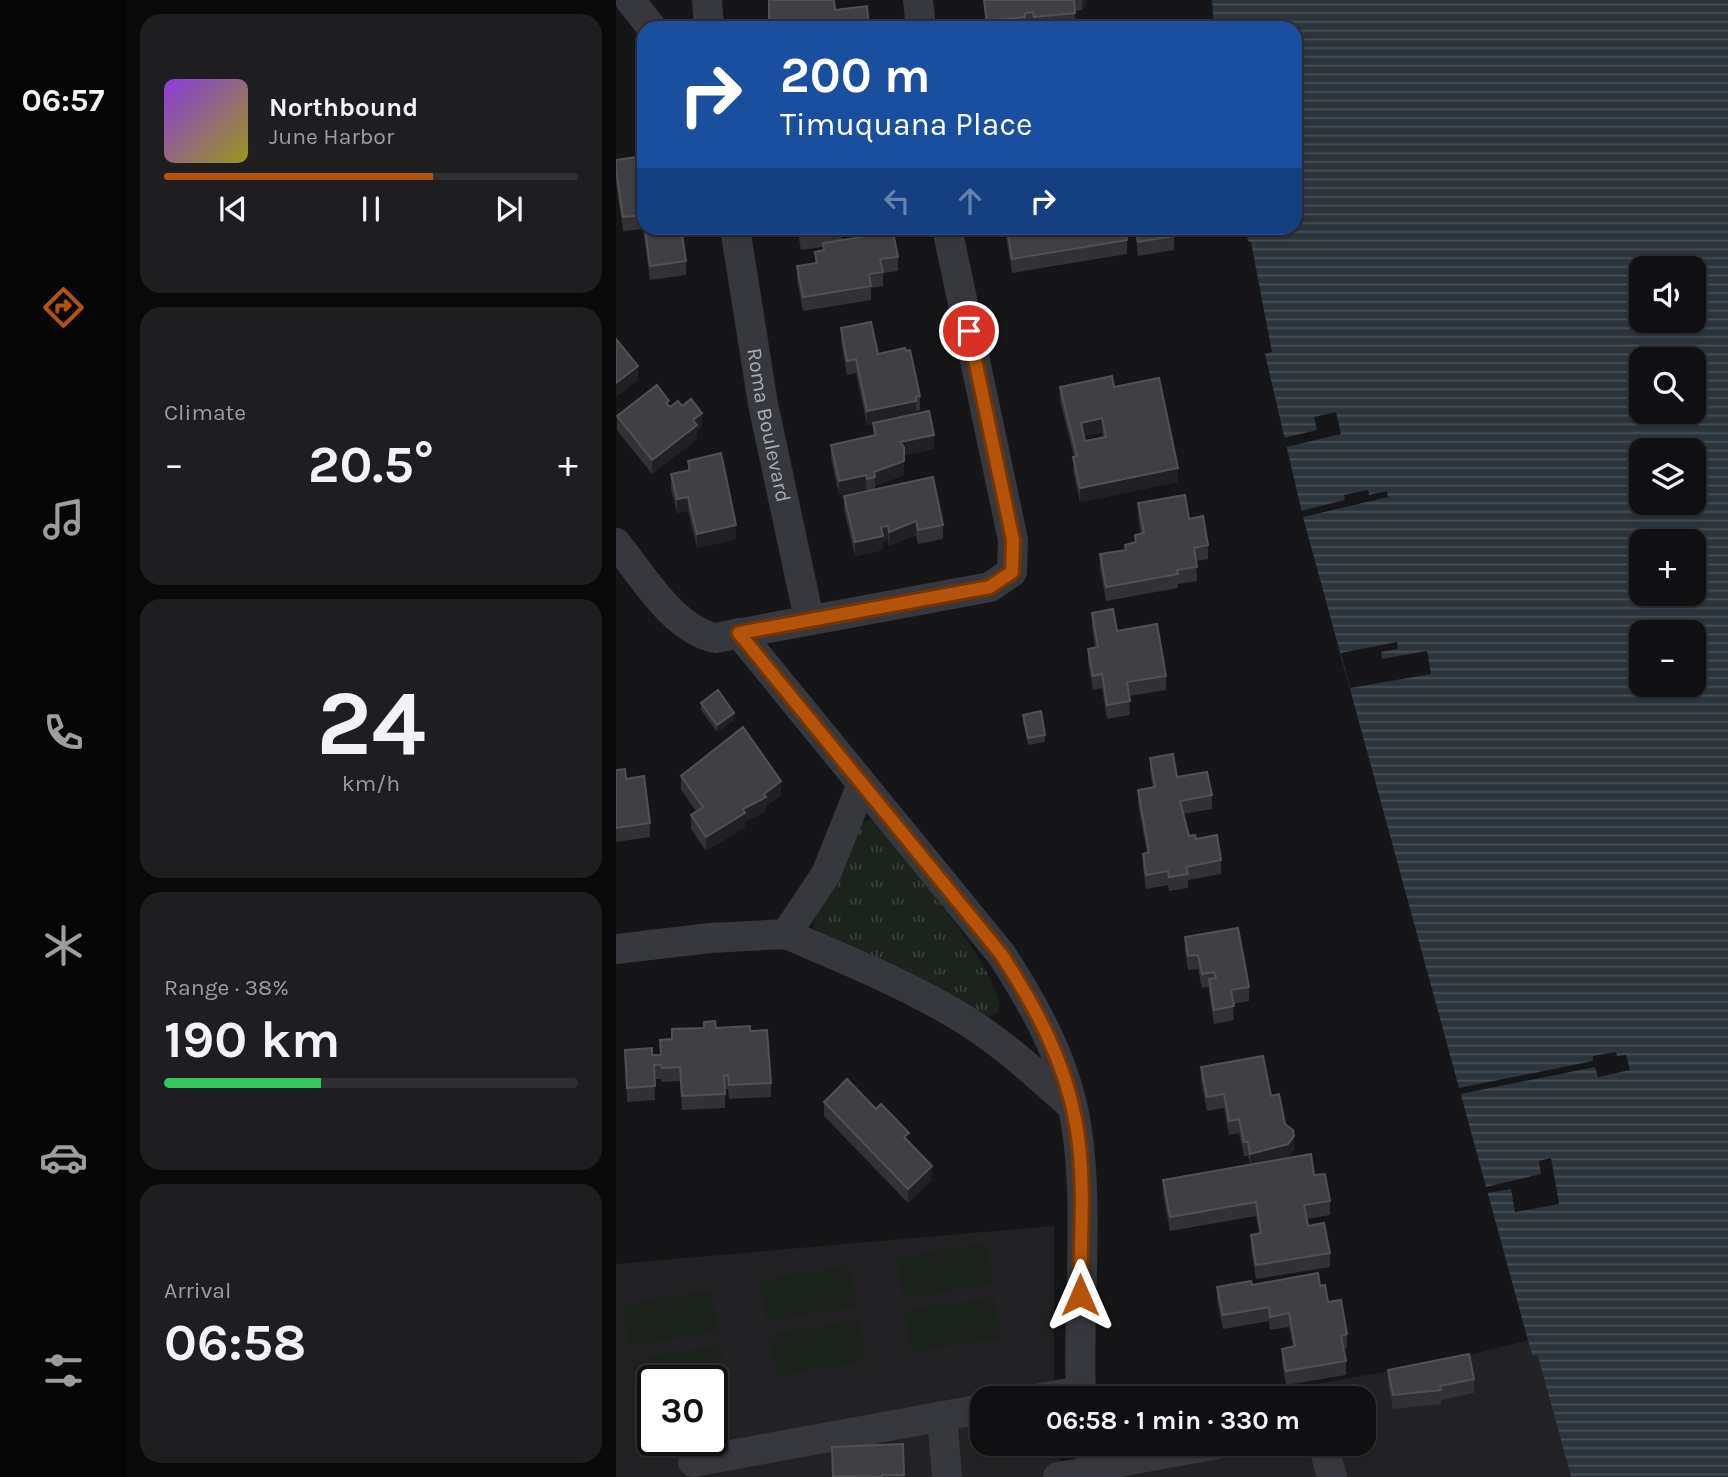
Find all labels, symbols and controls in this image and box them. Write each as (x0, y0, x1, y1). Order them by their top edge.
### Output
text: 200 m (780, 47, 931, 104)
icon: right (665, 49, 756, 140)
text: 06:57 (22, 82, 104, 119)
text: Northbound (269, 92, 418, 123)
text: Timuquana Place (780, 106, 1032, 143)
text: June Harbor (269, 123, 394, 150)
icon: left (878, 182, 916, 220)
icon: ahead (951, 182, 989, 220)
icon: right (1024, 182, 1062, 220)
icon: previous (214, 190, 252, 228)
icon: pause (352, 190, 390, 228)
icon: next (490, 190, 528, 228)
map controls (1629, 256, 1706, 697)
button: sound (1629, 256, 1706, 333)
icon: directions (39, 283, 88, 332)
pin (939, 301, 999, 361)
icon: arrive (950, 312, 988, 350)
street label: Roma Boulevard (742, 346, 796, 504)
button: search (1629, 347, 1706, 424)
text: Climate (164, 399, 246, 426)
text: 20.5° (308, 434, 434, 495)
button: layers (1629, 438, 1706, 515)
text: − (164, 442, 184, 487)
text: + (558, 442, 578, 487)
icon: music (39, 495, 88, 544)
button: + (1629, 529, 1706, 606)
button: − (1629, 620, 1706, 697)
text: 24 (316, 671, 426, 777)
icon: phone (39, 708, 88, 757)
text: km/h (342, 770, 400, 797)
icon: climate (39, 921, 88, 970)
text: Range · 38% (164, 974, 289, 1001)
text: 190 km (164, 1009, 340, 1070)
icon: car (39, 1133, 88, 1182)
position arrow (1043, 1258, 1117, 1332)
text: Arrival (164, 1277, 231, 1304)
text: 06:58 (164, 1312, 306, 1373)
icon: filters (39, 1346, 88, 1395)
speed limit sign: 30 (637, 1365, 728, 1456)
text: 06:58 · 1 min · 330 m (1046, 1405, 1300, 1436)

